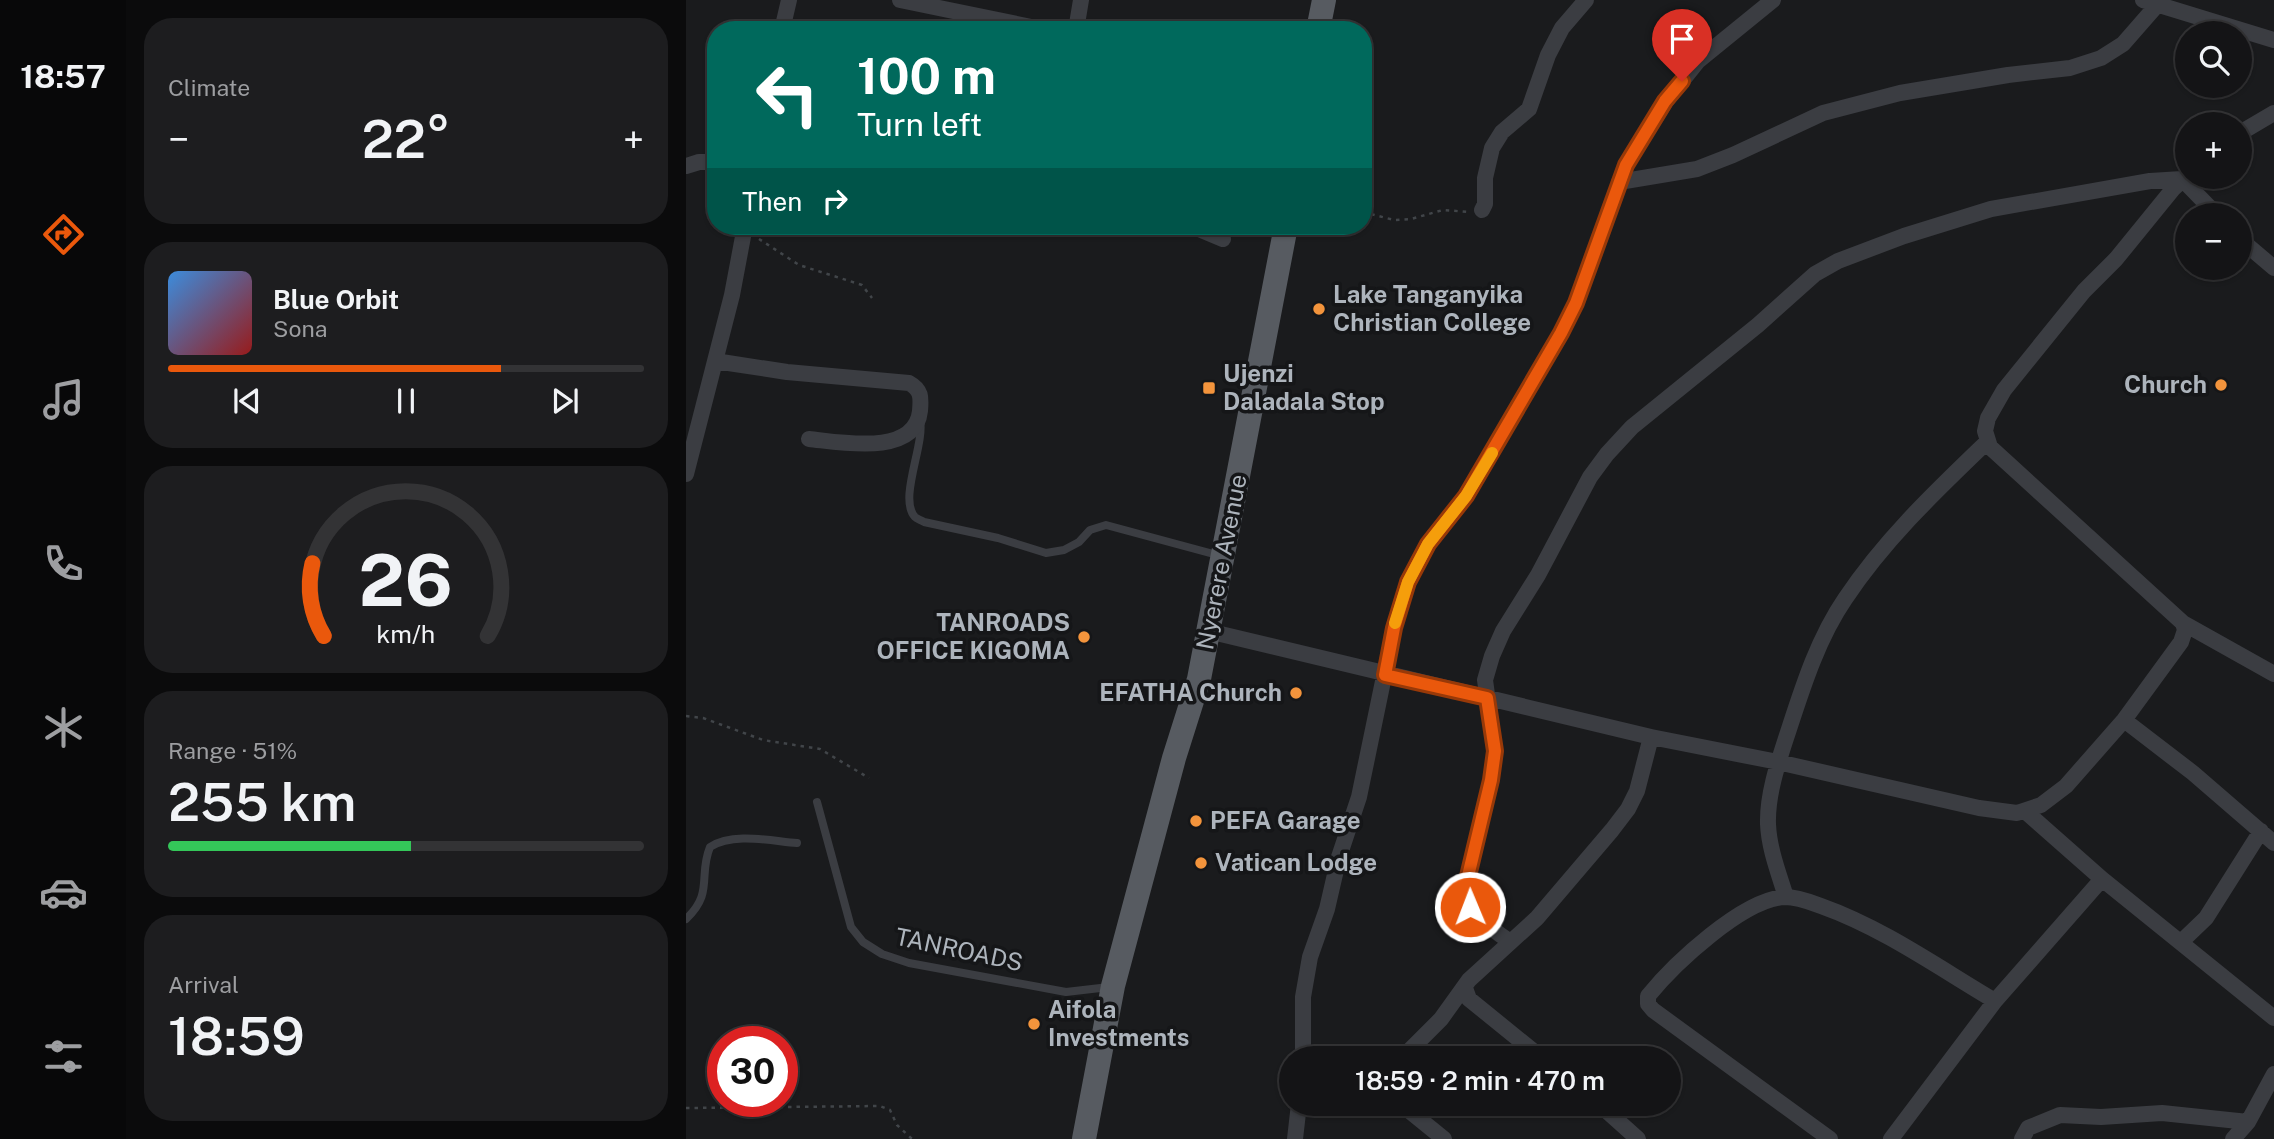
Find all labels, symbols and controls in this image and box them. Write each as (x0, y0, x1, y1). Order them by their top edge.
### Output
pin (1652, 9, 1712, 81)
icon: arrive (1663, 20, 1701, 58)
map controls (2175, 21, 2252, 280)
button: search (2175, 21, 2252, 98)
text: 100 m (857, 47, 996, 105)
icon: left (742, 49, 833, 140)
text: 18:57 (20, 58, 106, 95)
text: Climate (168, 74, 250, 101)
text: Turn left (857, 106, 982, 143)
text: 22° (362, 109, 450, 170)
button: + (2175, 112, 2252, 189)
text: − (168, 117, 189, 162)
text: + (623, 117, 644, 162)
icon: right (816, 182, 854, 220)
text: Then (742, 186, 802, 217)
button: − (2175, 203, 2252, 280)
icon: directions (39, 210, 88, 259)
place label: Lake Tanganyika Christian College (1333, 280, 1531, 336)
text: Blue Orbit (273, 284, 399, 315)
marker: Lake Tanganyika Christian College (1311, 301, 1327, 317)
text: Sona (273, 315, 327, 342)
place label: Ujenzi Daladala Stop (1223, 359, 1384, 415)
place label: Church (2124, 370, 2207, 398)
icon: music (39, 375, 88, 424)
marker: Church (2213, 377, 2229, 393)
marker: Ujenzi Daladala Stop (1201, 380, 1217, 396)
icon: previous (228, 382, 266, 420)
icon: pause (387, 382, 425, 420)
icon: next (546, 382, 584, 420)
street label: Nyerere Avenue (1190, 472, 1252, 652)
text: 26 (359, 537, 453, 622)
icon: phone (39, 539, 88, 588)
place label: TANROADS OFFICE KIGOMA (877, 608, 1070, 664)
text: km/h (377, 618, 435, 648)
marker: TANROADS OFFICE KIGOMA (1076, 629, 1092, 645)
place label: EFATHA Church (1099, 678, 1282, 706)
marker: EFATHA Church (1288, 685, 1304, 701)
icon: climate (39, 703, 88, 752)
text: Range · 51% (168, 737, 297, 764)
text: 255 km (168, 772, 356, 833)
place label: PEFA Garage (1210, 806, 1361, 834)
marker: PEFA Garage (1188, 813, 1204, 829)
place label: Vatican Lodge (1215, 848, 1377, 876)
marker: Vatican Lodge (1193, 855, 1209, 871)
icon: car (39, 868, 88, 917)
position arrow (1433, 870, 1507, 944)
street label: TANROADS (893, 922, 1026, 976)
text: Arrival (168, 971, 239, 998)
place label: Aifola Investments (1048, 995, 1189, 1051)
text: 18:59 (168, 1006, 305, 1067)
marker: Aifola Investments (1026, 1016, 1042, 1032)
speed limit sign: 30 (707, 1026, 798, 1117)
icon: filters (39, 1032, 88, 1081)
text: 18:59 · 2 min · 470 m (1355, 1065, 1605, 1096)

